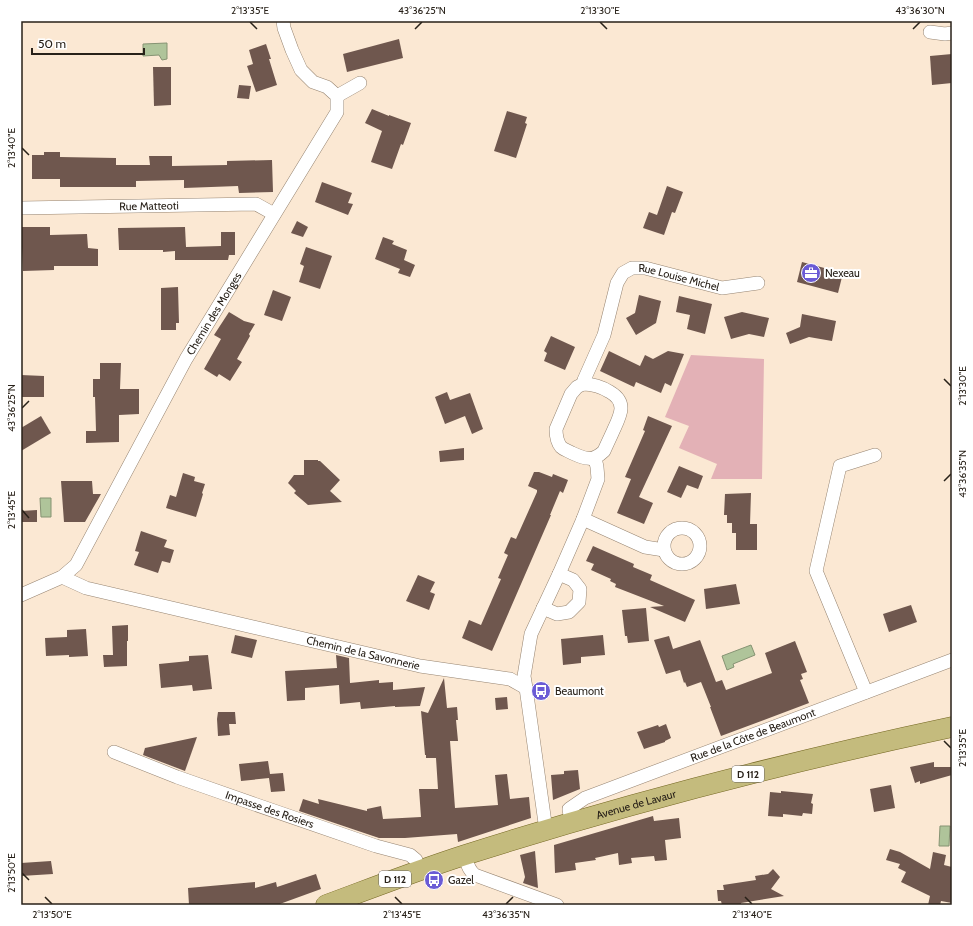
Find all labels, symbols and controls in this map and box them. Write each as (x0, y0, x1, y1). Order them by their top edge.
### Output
text: 2°13'35"E (231, 4, 270, 17)
text: 43°36'25"N (398, 4, 446, 17)
text: 2°13'30"E (580, 4, 620, 17)
text: 43°36'30"N (895, 4, 945, 17)
scale bar (32, 30, 144, 56)
text: 50 m (38, 36, 66, 51)
text: 2°13'40"E (5, 128, 18, 168)
street label: Rue Matteoti (119, 198, 179, 213)
street label: Rue Louise Michel (639, 261, 721, 294)
office icon: Nexeau (800, 262, 822, 284)
place label: Nexeau (825, 266, 860, 280)
street label: Chemin des Monges (183, 269, 245, 358)
text: 2°13'30"E (956, 366, 969, 406)
text: 43°36'25"N (5, 384, 18, 432)
text: 43°36'35"N (956, 450, 969, 498)
text: 2°13'45"E (5, 490, 18, 529)
street label: Chemin de la Savonnerie (305, 633, 422, 673)
bus stop icon: Beaumont (530, 680, 552, 702)
place label: Beaumont (555, 684, 604, 698)
street label: Rue de la Côte de Beaumont (689, 705, 818, 765)
text: 2°13'35"E (956, 728, 969, 767)
road number: D 112 (732, 766, 764, 782)
street label: Avenue de Lavaur (594, 786, 678, 822)
street label: Impasse des Rosiers (224, 788, 316, 831)
text: 2°13'50"E (5, 853, 18, 893)
bus stop icon: Gazel (423, 869, 445, 891)
road number: D 112 (379, 871, 411, 887)
place label: Gazel (448, 873, 474, 887)
text: 2°13'50"E (32, 908, 72, 921)
text: 2°13'45"E (383, 908, 422, 921)
text: 43°36'35"N (482, 908, 530, 921)
text: 2°13'40"E (732, 908, 772, 921)

